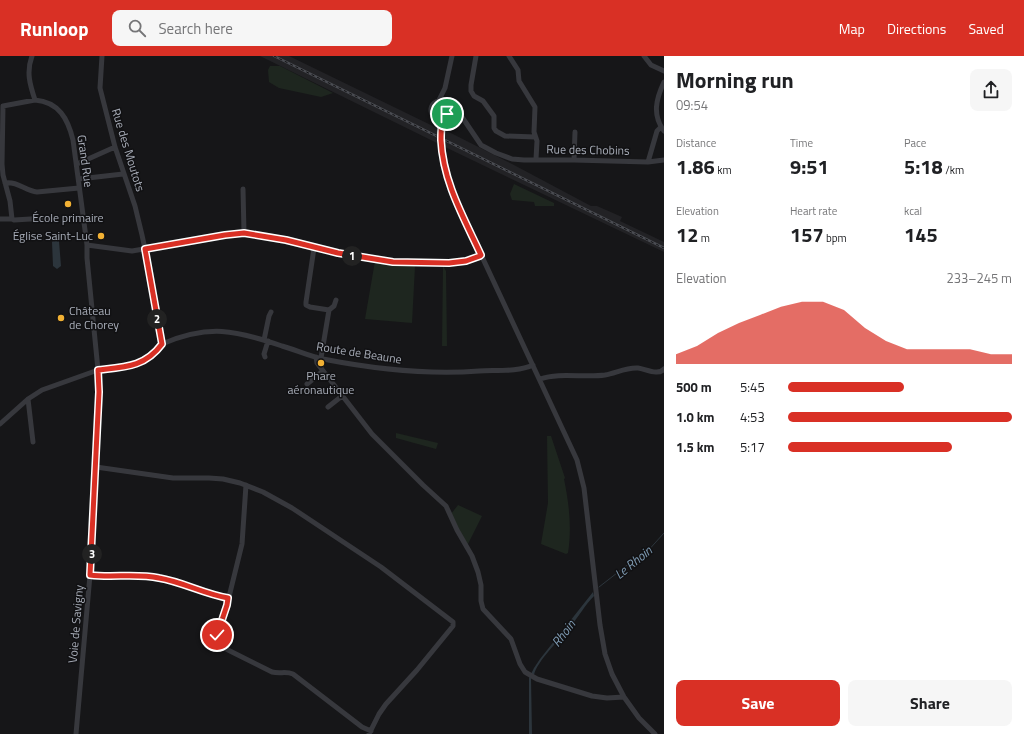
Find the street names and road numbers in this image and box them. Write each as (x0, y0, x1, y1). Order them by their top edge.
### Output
street label: Rue des Moutots (107, 106, 150, 194)
street label: Grand Rue (72, 133, 99, 188)
street label: Rue des Chobins (546, 139, 630, 160)
street label: Route de Beaune (315, 336, 403, 369)
street label: Voie de Savigny (63, 584, 88, 664)

